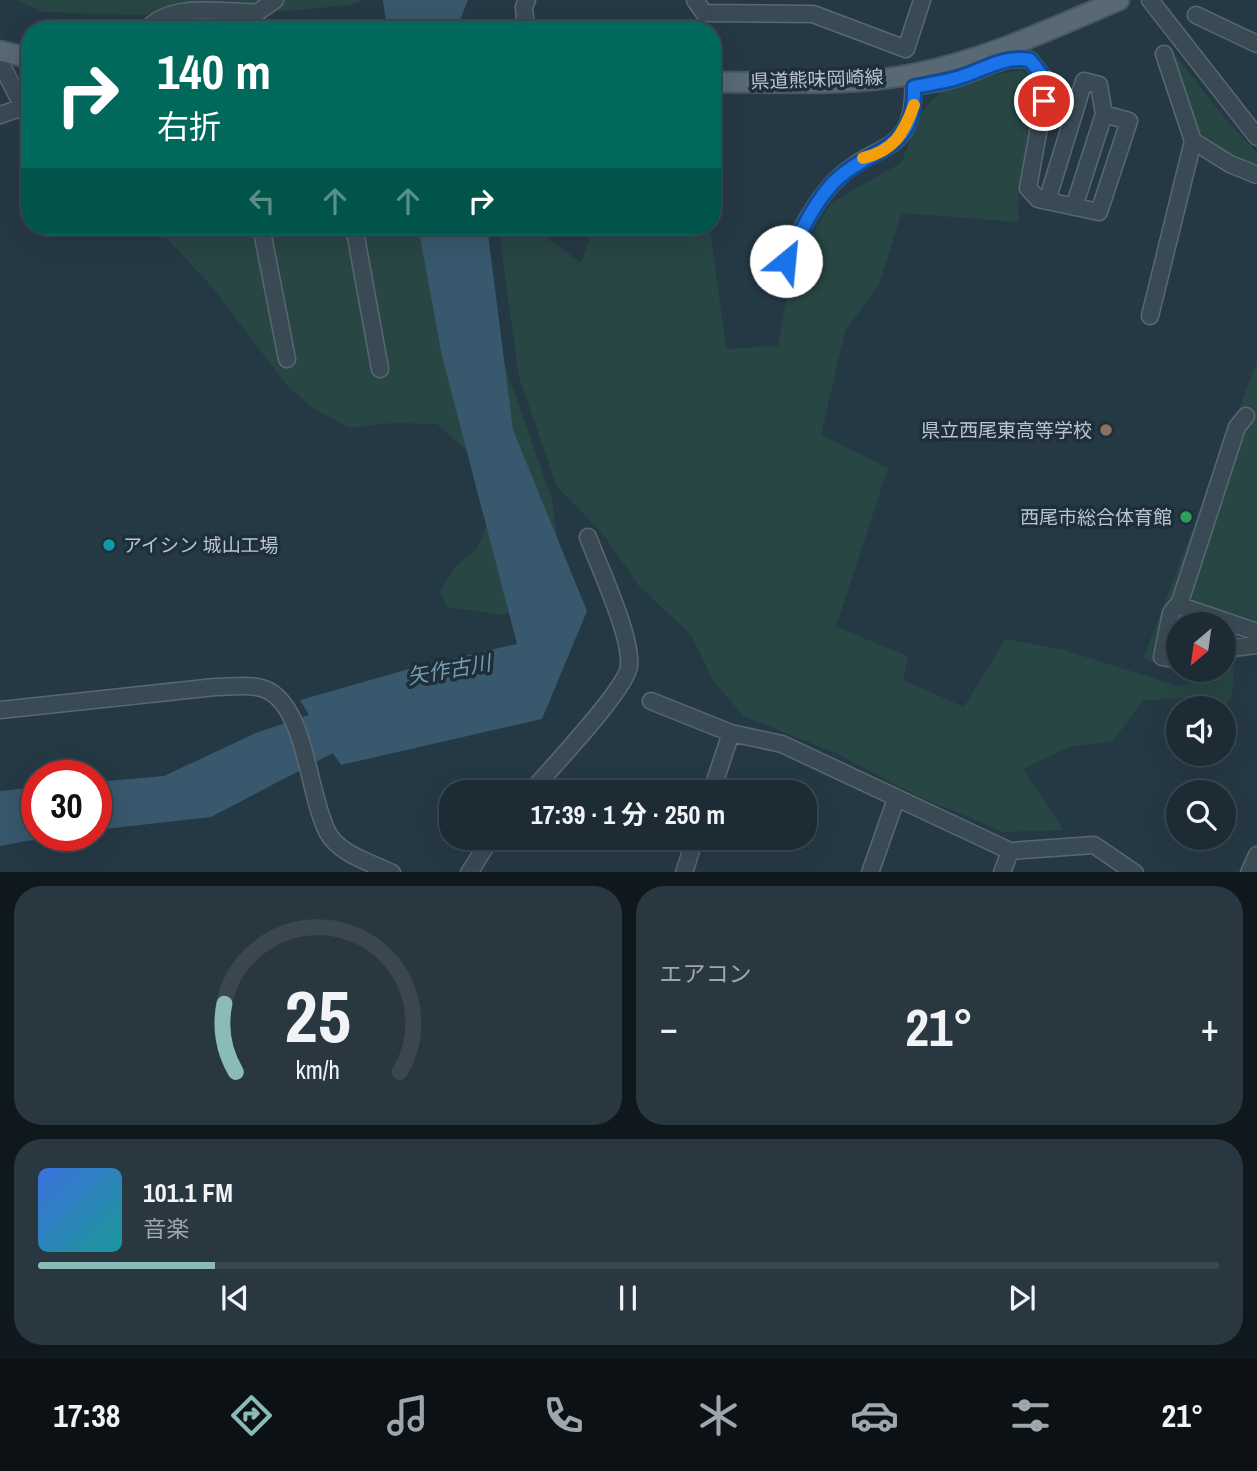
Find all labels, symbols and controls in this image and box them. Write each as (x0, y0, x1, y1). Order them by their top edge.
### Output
text: 140 m (157, 38, 271, 104)
icon: right (42, 49, 133, 140)
street label: 県道熊味岡崎線 (750, 64, 884, 94)
pin (1014, 71, 1074, 131)
icon: arrive (1025, 82, 1063, 120)
text: 右折 (157, 105, 221, 148)
icon: left (243, 182, 281, 220)
icon: ahead (316, 182, 354, 220)
icon: ahead (389, 182, 427, 220)
icon: right (462, 182, 500, 220)
position arrow (749, 224, 823, 298)
place label: 県立西尾東高等学校 (921, 417, 1092, 443)
marker: 県立西尾東高等学校 (1098, 422, 1114, 438)
place label: 西尾市総合体育館 (1020, 504, 1172, 530)
marker: 西尾市総合体育館 (1178, 509, 1194, 525)
place label: アイシン 城山工場 (123, 532, 278, 558)
marker: アイシン 城山工場 (101, 537, 117, 553)
north arrow (1166, 612, 1236, 682)
map controls (1166, 612, 1236, 850)
water label: 矢作古川 (405, 648, 495, 691)
button: sound (1166, 696, 1236, 766)
speed limit sign: 30 (21, 760, 112, 851)
button: search (1166, 780, 1236, 850)
text: 17:39 · 1 分 · 250 m (531, 797, 725, 832)
text: エアコン (660, 958, 752, 989)
text: 25 (285, 967, 351, 1065)
text: 21° (905, 992, 973, 1062)
text: − (660, 1002, 678, 1053)
text: + (1201, 1002, 1219, 1053)
text: km/h (296, 1052, 340, 1086)
text: 101.1 FM (143, 1175, 233, 1210)
text: 音楽 (143, 1213, 189, 1244)
icon: previous (216, 1279, 254, 1317)
icon: pause (609, 1279, 647, 1317)
icon: next (1003, 1279, 1041, 1317)
icon: directions (227, 1391, 276, 1440)
icon: music (383, 1391, 432, 1440)
icon: phone (539, 1391, 588, 1440)
icon: climate (694, 1391, 743, 1440)
icon: car (850, 1391, 899, 1440)
icon: filters (1006, 1391, 1055, 1440)
text: 17:38 (53, 1394, 120, 1437)
text: 21° (1162, 1394, 1204, 1437)

